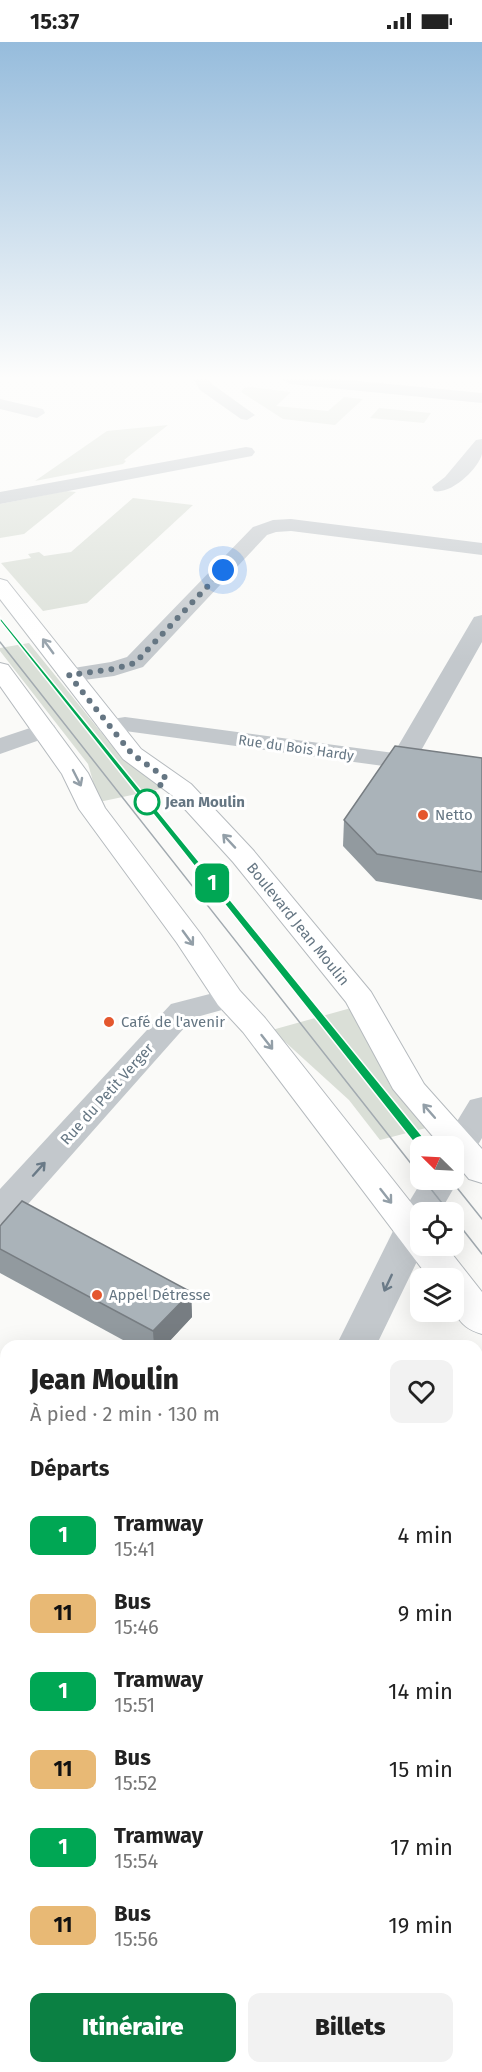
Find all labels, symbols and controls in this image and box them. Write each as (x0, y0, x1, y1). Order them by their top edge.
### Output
text: 15:37 (30, 8, 79, 35)
your location (208, 555, 238, 585)
one-way arrow (42, 639, 54, 655)
street label: Rue du Bois Hardy (237, 731, 355, 765)
one-way arrow (72, 769, 83, 787)
marker: Jean Moulin (134, 789, 160, 815)
place label: Jean Moulin (164, 793, 245, 811)
place label: Netto (435, 806, 473, 824)
marker: Netto (416, 808, 430, 822)
one-way arrow (222, 833, 236, 848)
street label: Boulevard Jean Moulin (243, 859, 353, 989)
line badge: 1 (192, 864, 232, 902)
text: 1 (207, 870, 217, 896)
one-way arrow (182, 929, 194, 945)
place label: Café de l'avenir (121, 1013, 225, 1031)
marker: Café de l'avenir (102, 1015, 116, 1029)
one-way arrow (261, 1033, 273, 1049)
street label: Rue du Petit Verger (57, 1039, 157, 1148)
one-way arrow (422, 1104, 436, 1119)
north arrow (410, 1136, 464, 1190)
map controls (410, 1136, 464, 1322)
one-way arrow (32, 1161, 46, 1176)
one-way arrow (380, 1188, 393, 1204)
button: locate (410, 1202, 464, 1256)
button: layers (410, 1268, 464, 1322)
one-way arrow (382, 1273, 394, 1291)
place label: Appel Détresse (109, 1286, 211, 1304)
marker: Appel Détresse (90, 1288, 104, 1302)
button: heart (390, 1360, 453, 1423)
text: Jean Moulin (30, 1363, 179, 1396)
text: À pied · 2 min · 130 m (30, 1402, 220, 1426)
text: Départs (30, 1455, 109, 1482)
text: Tramway (114, 1510, 203, 1537)
text: 1 (58, 1522, 68, 1548)
text: 4 min (398, 1522, 453, 1549)
text: 15:41 (114, 1537, 156, 1561)
text: Bus (114, 1588, 151, 1615)
text: 11 (53, 1600, 73, 1626)
text: 9 min (398, 1600, 453, 1627)
text: 15:46 (114, 1615, 159, 1639)
text: Tramway (114, 1666, 203, 1693)
text: 1 (58, 1678, 68, 1704)
text: 14 min (388, 1678, 453, 1705)
text: 15:51 (114, 1693, 155, 1717)
text: Bus (114, 1744, 151, 1771)
text: 11 (53, 1756, 73, 1782)
text: 15 min (389, 1756, 453, 1783)
text: 15:52 (114, 1771, 157, 1795)
text: Tramway (114, 1822, 203, 1849)
text: 1 (58, 1834, 68, 1860)
text: 17 min (390, 1834, 453, 1861)
text: 15:54 (114, 1849, 158, 1873)
text: Bus (114, 1900, 151, 1927)
text: 11 (53, 1912, 73, 1938)
text: 19 min (388, 1912, 453, 1939)
text: 15:56 (114, 1927, 158, 1951)
button: Itinéraire (30, 1993, 236, 2062)
button: Billets (248, 1993, 453, 2062)

